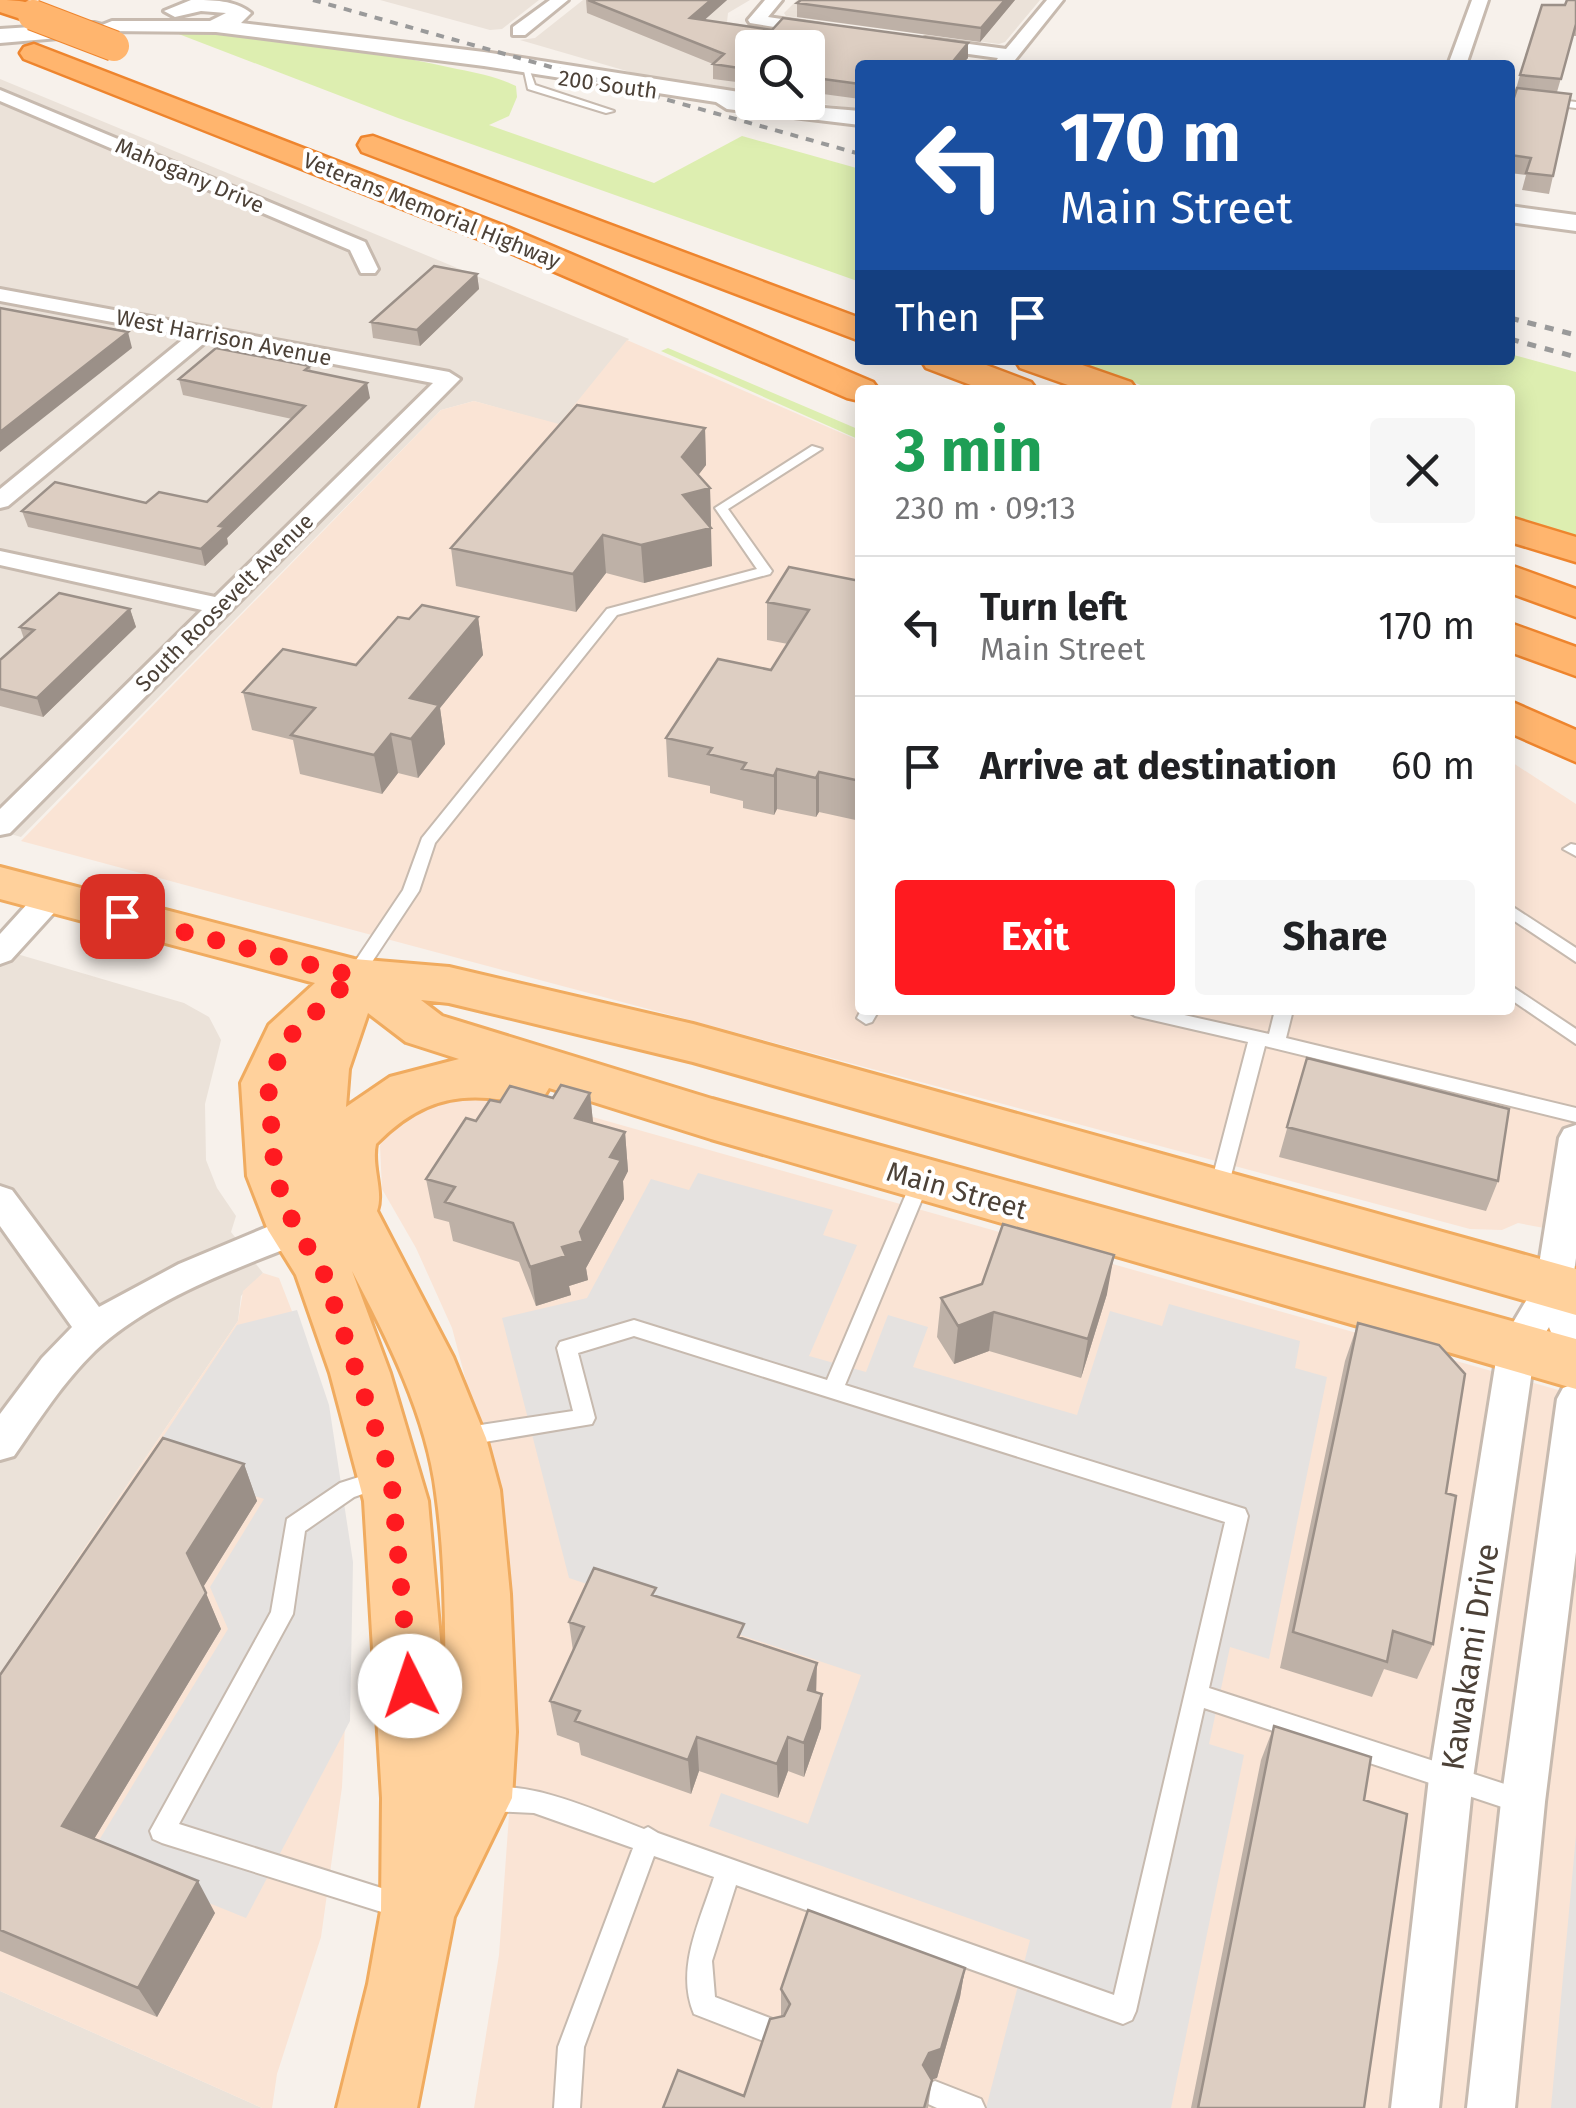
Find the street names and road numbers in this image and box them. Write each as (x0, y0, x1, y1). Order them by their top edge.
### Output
street label: 200 South (557, 64, 659, 105)
street label: Mahogany Drive (111, 132, 268, 219)
street label: Veterans Memorial Highway (299, 146, 564, 275)
street label: West Harrison Avenue (114, 303, 334, 372)
street label: South Roosevelt Avenue (130, 508, 319, 697)
street label: Main Street (883, 1155, 1032, 1227)
street label: Kawakami Drive (1433, 1541, 1507, 1773)

